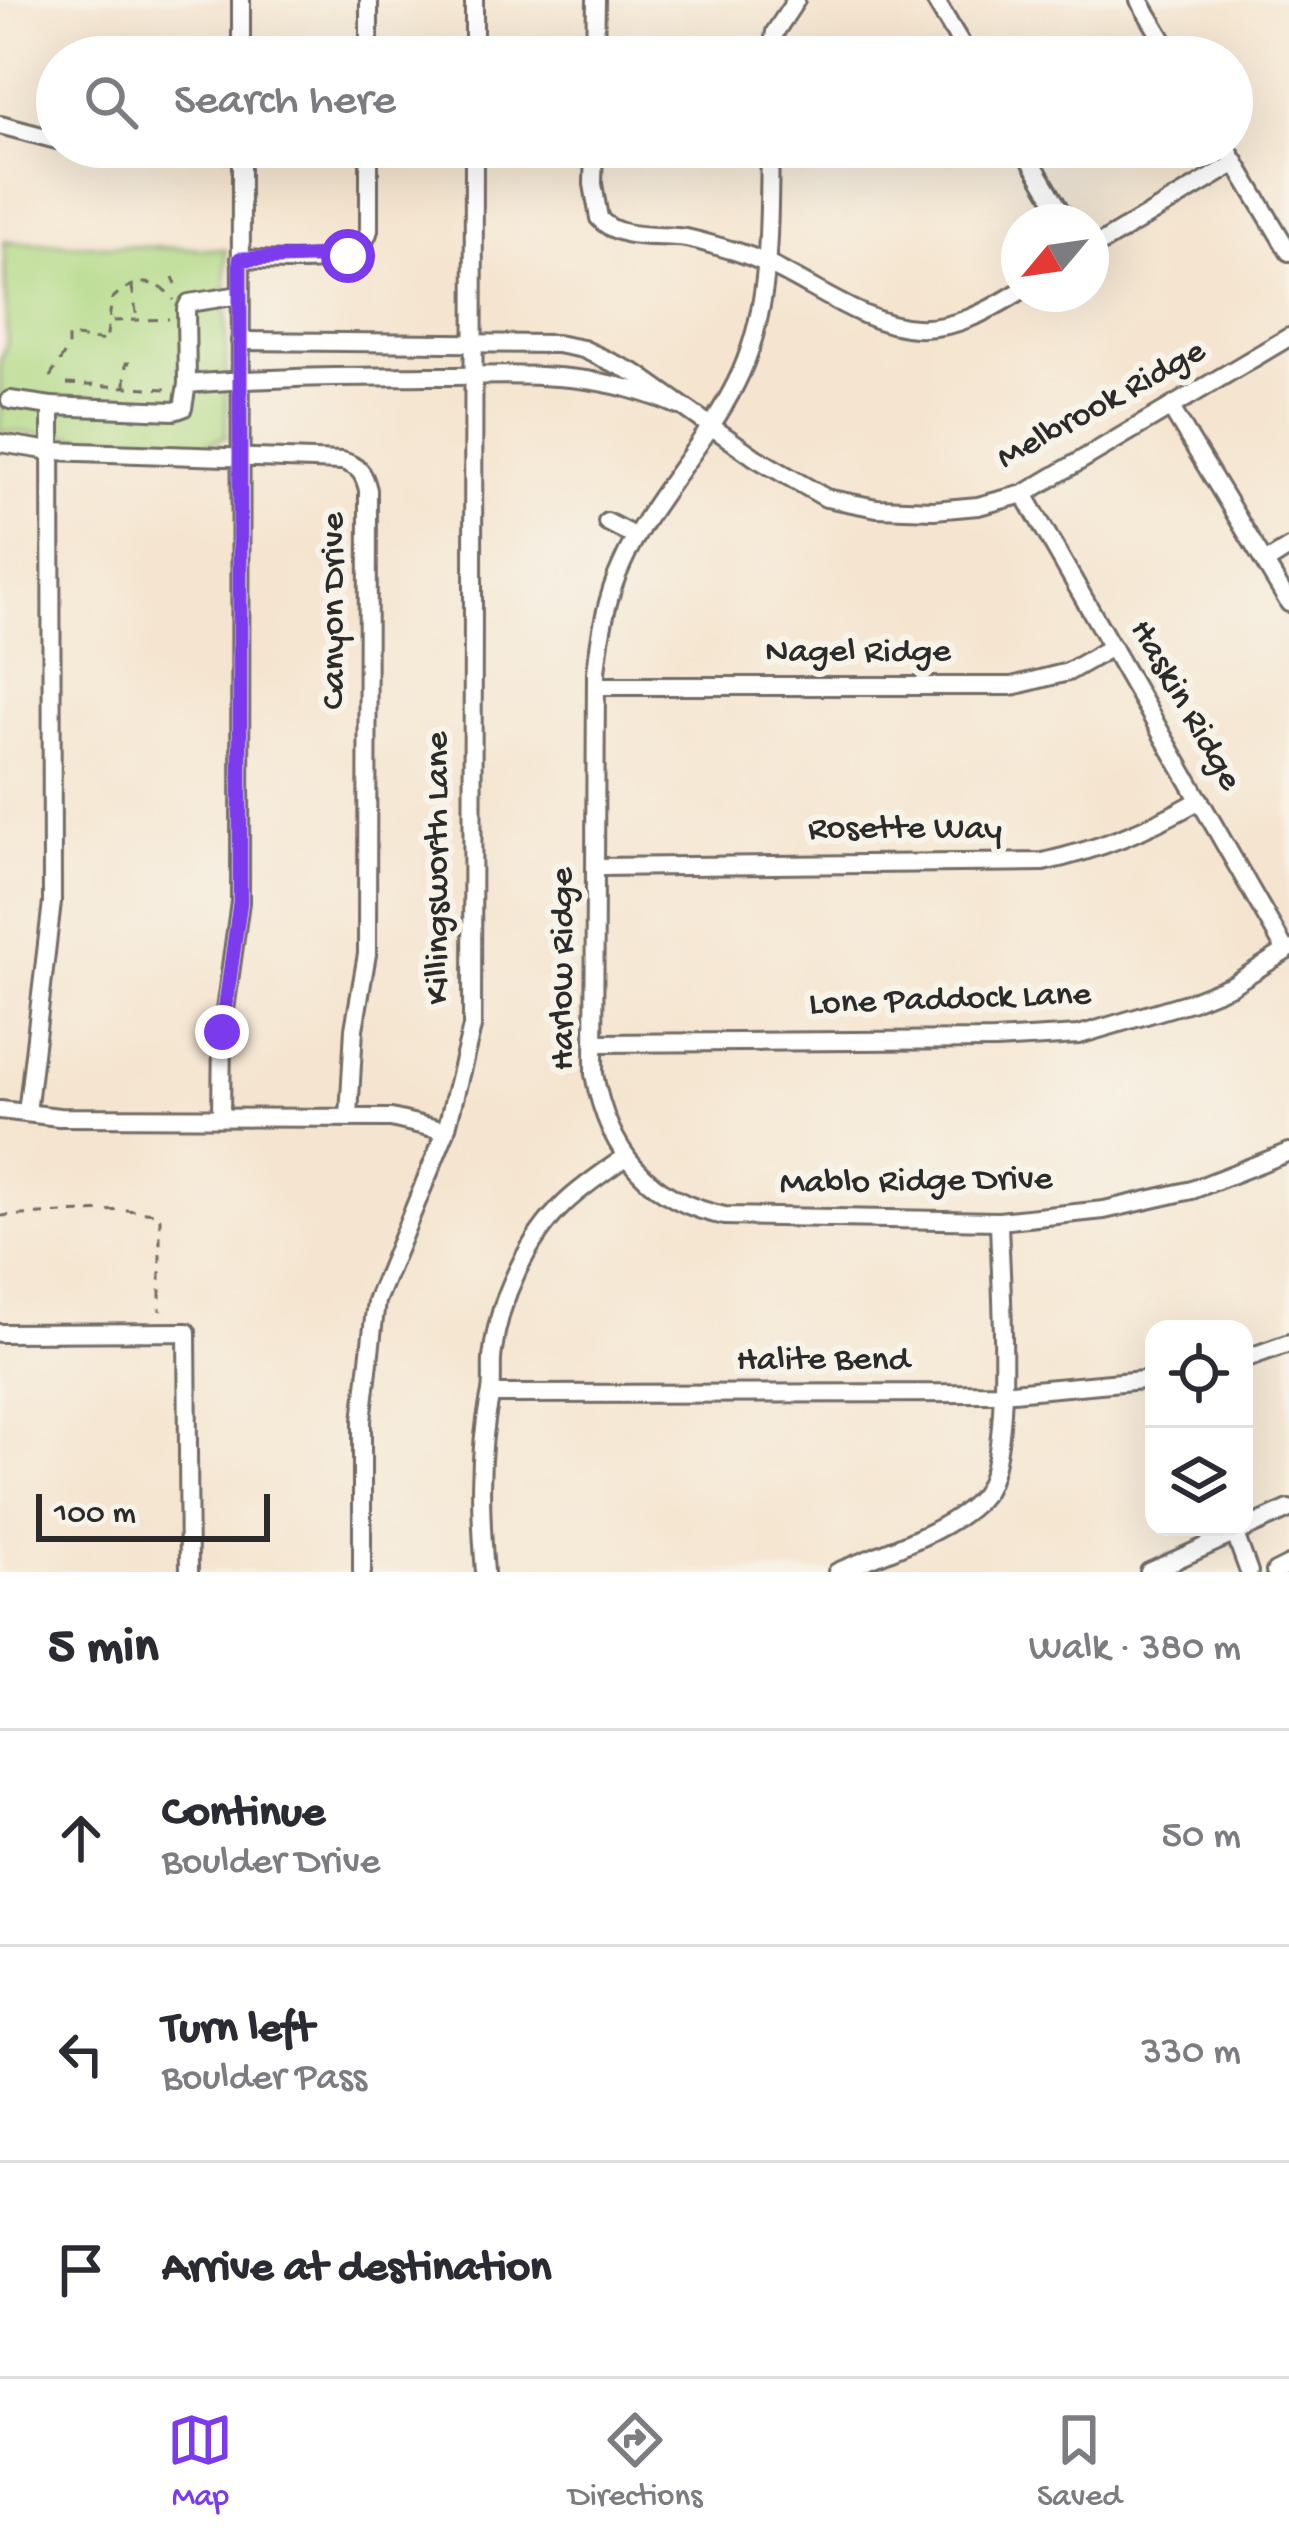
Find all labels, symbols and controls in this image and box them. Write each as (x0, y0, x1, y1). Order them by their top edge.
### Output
search box (36, 36, 1253, 168)
icon: search (78, 69, 144, 135)
text: Search here (174, 76, 396, 129)
north arrow (1001, 204, 1109, 312)
route start (321, 229, 375, 283)
street label: Melbrook Ridge (990, 331, 1214, 481)
street label: Canyon Drive (314, 512, 357, 710)
street label: Haskin Ridge (1118, 613, 1250, 799)
street label: Nagel Ridge (765, 632, 951, 675)
street label: Killingsworth Lane (418, 731, 461, 1004)
street label: Rosette Way (808, 809, 1002, 852)
street label: Harlow Ridge (543, 867, 586, 1071)
street label: Lone Paddock Lane (808, 975, 1092, 1027)
route end (195, 1005, 249, 1059)
street label: Mablo Ridge Drive (779, 1159, 1053, 1207)
map controls (1145, 1320, 1253, 1536)
button: locate (1145, 1320, 1253, 1428)
street label: Halite Bend (736, 1340, 913, 1383)
button: layers (1145, 1428, 1253, 1536)
scale bar (36, 1488, 270, 1541)
text: 100 m (54, 1496, 136, 1534)
text: 5 min (48, 1620, 158, 1680)
text: Walk · 380 m (1029, 1627, 1241, 1673)
text: Continue (162, 1788, 325, 1841)
icon: ahead (48, 1805, 114, 1871)
text: 50 m (1161, 1815, 1241, 1861)
text: Boulder Drive (162, 1841, 380, 1887)
text: Turn left (162, 2004, 314, 2057)
icon: left (48, 2021, 114, 2087)
text: 330 m (1141, 2031, 1241, 2077)
text: Boulder Pass (162, 2057, 367, 2103)
icon: arrive (48, 2237, 114, 2303)
text: Arrive at destination (162, 2243, 551, 2296)
tab: Map (167, 2407, 233, 2517)
tab: Directions (568, 2407, 702, 2517)
tab: Saved (1037, 2407, 1122, 2517)

